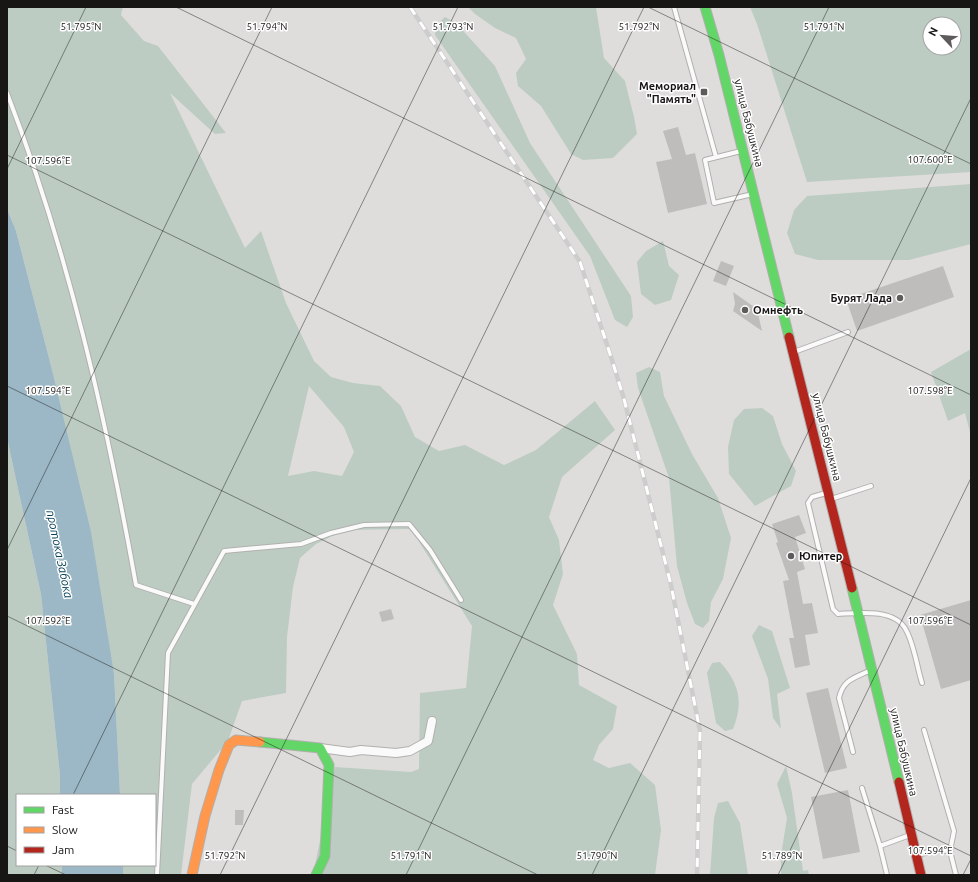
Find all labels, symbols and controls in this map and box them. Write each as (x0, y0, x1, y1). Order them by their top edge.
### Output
north arrow (922, 16, 962, 56)
text: 51.795°N (60, 21, 102, 32)
text: 51.794°N (246, 21, 288, 32)
text: 51.793°N (432, 21, 474, 32)
text: 51.792°N (618, 21, 660, 32)
text: 51.791°N (803, 21, 845, 32)
text: N (926, 25, 940, 38)
street label: улица Бабушкина (732, 78, 766, 168)
place label: Мемориал "Память" (639, 80, 696, 105)
marker: Мемориал "Память" (699, 87, 709, 97)
text: 107.600°E (907, 154, 953, 165)
text: 107.596°E (25, 155, 71, 166)
place label: Бурят Лада (831, 292, 892, 304)
marker: Бурят Лада (895, 293, 905, 303)
place label: Омнефть (753, 304, 803, 316)
marker: Омнефть (740, 305, 750, 315)
text: 107.594°E (25, 385, 71, 396)
text: 107.598°E (907, 385, 953, 396)
street label: улица Бабушкина (810, 392, 844, 482)
water label: протока Забока (44, 509, 76, 600)
place label: Юпитер (799, 550, 843, 562)
marker: Юпитер (786, 551, 796, 561)
text: 107.592°E (25, 615, 71, 626)
text: 107.596°E (907, 615, 953, 626)
street label: улица Бабушкина (888, 707, 920, 797)
legend (16, 794, 156, 866)
text: Fast (52, 803, 74, 816)
text: Slow (52, 823, 78, 836)
text: Jam (52, 843, 74, 856)
text: 107.594°E (907, 845, 953, 856)
text: 51.792°N (204, 850, 246, 861)
text: 51.791°N (390, 850, 432, 861)
text: 51.790°N (576, 850, 618, 861)
text: 51.789°N (761, 850, 803, 861)

